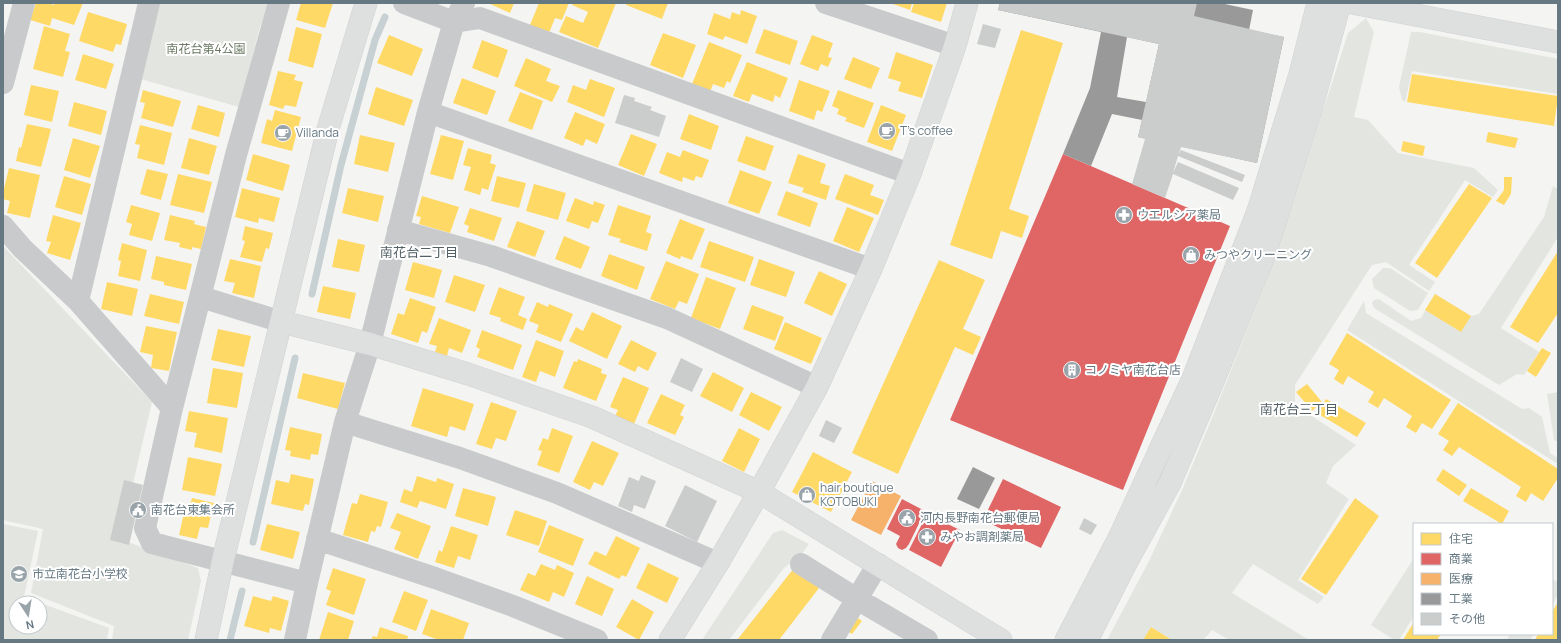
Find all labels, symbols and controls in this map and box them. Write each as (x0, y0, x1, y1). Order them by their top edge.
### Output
park label: 南花台第4公園 (166, 40, 246, 57)
cafe icon: T's coffee (877, 121, 897, 141)
place label: T's coffee (900, 122, 953, 139)
cafe icon: Villanda (273, 123, 293, 143)
place label: Villanda (296, 124, 339, 141)
pharmacy icon: ウエルシア薬局 (1114, 205, 1134, 225)
place label: ウエルシア薬局 (1137, 206, 1221, 223)
district label: 南花台二丁目 (380, 243, 458, 261)
shop icon: みつやクリーニング (1181, 245, 1201, 265)
place label: みつやクリーニング (1204, 246, 1312, 263)
building icon: コノミヤ南花台店 (1062, 360, 1082, 380)
place label: コノミヤ南花台店 (1085, 361, 1181, 378)
district label: 南花台三丁目 (1260, 400, 1338, 418)
place label: hair boutique KOTOBUKI (820, 479, 894, 510)
shop icon: hair boutique KOTOBUKI (797, 485, 817, 505)
public building icon: 南花台東集会所 (128, 500, 148, 520)
place label: 南花台東集会所 (151, 501, 235, 518)
public building icon: 河内長野南花台郵便局 (897, 508, 917, 528)
place label: 河内長野南花台郵便局 (920, 509, 1040, 526)
legend (1413, 523, 1553, 635)
pharmacy icon: みやお調剤薬局 (917, 527, 937, 547)
place label: みやお調剤薬局 (940, 528, 1024, 545)
text: 住宅 (1449, 530, 1473, 547)
text: 商業 (1449, 550, 1473, 567)
school or university icon: 市立南花台小学校 (9, 564, 29, 584)
place label: 市立南花台小学校 (32, 565, 128, 582)
text: 医療 (1449, 570, 1473, 587)
text: 工業 (1449, 590, 1473, 607)
north arrow (8, 595, 48, 635)
text: その他 (1449, 610, 1485, 627)
text: N (25, 617, 36, 633)

